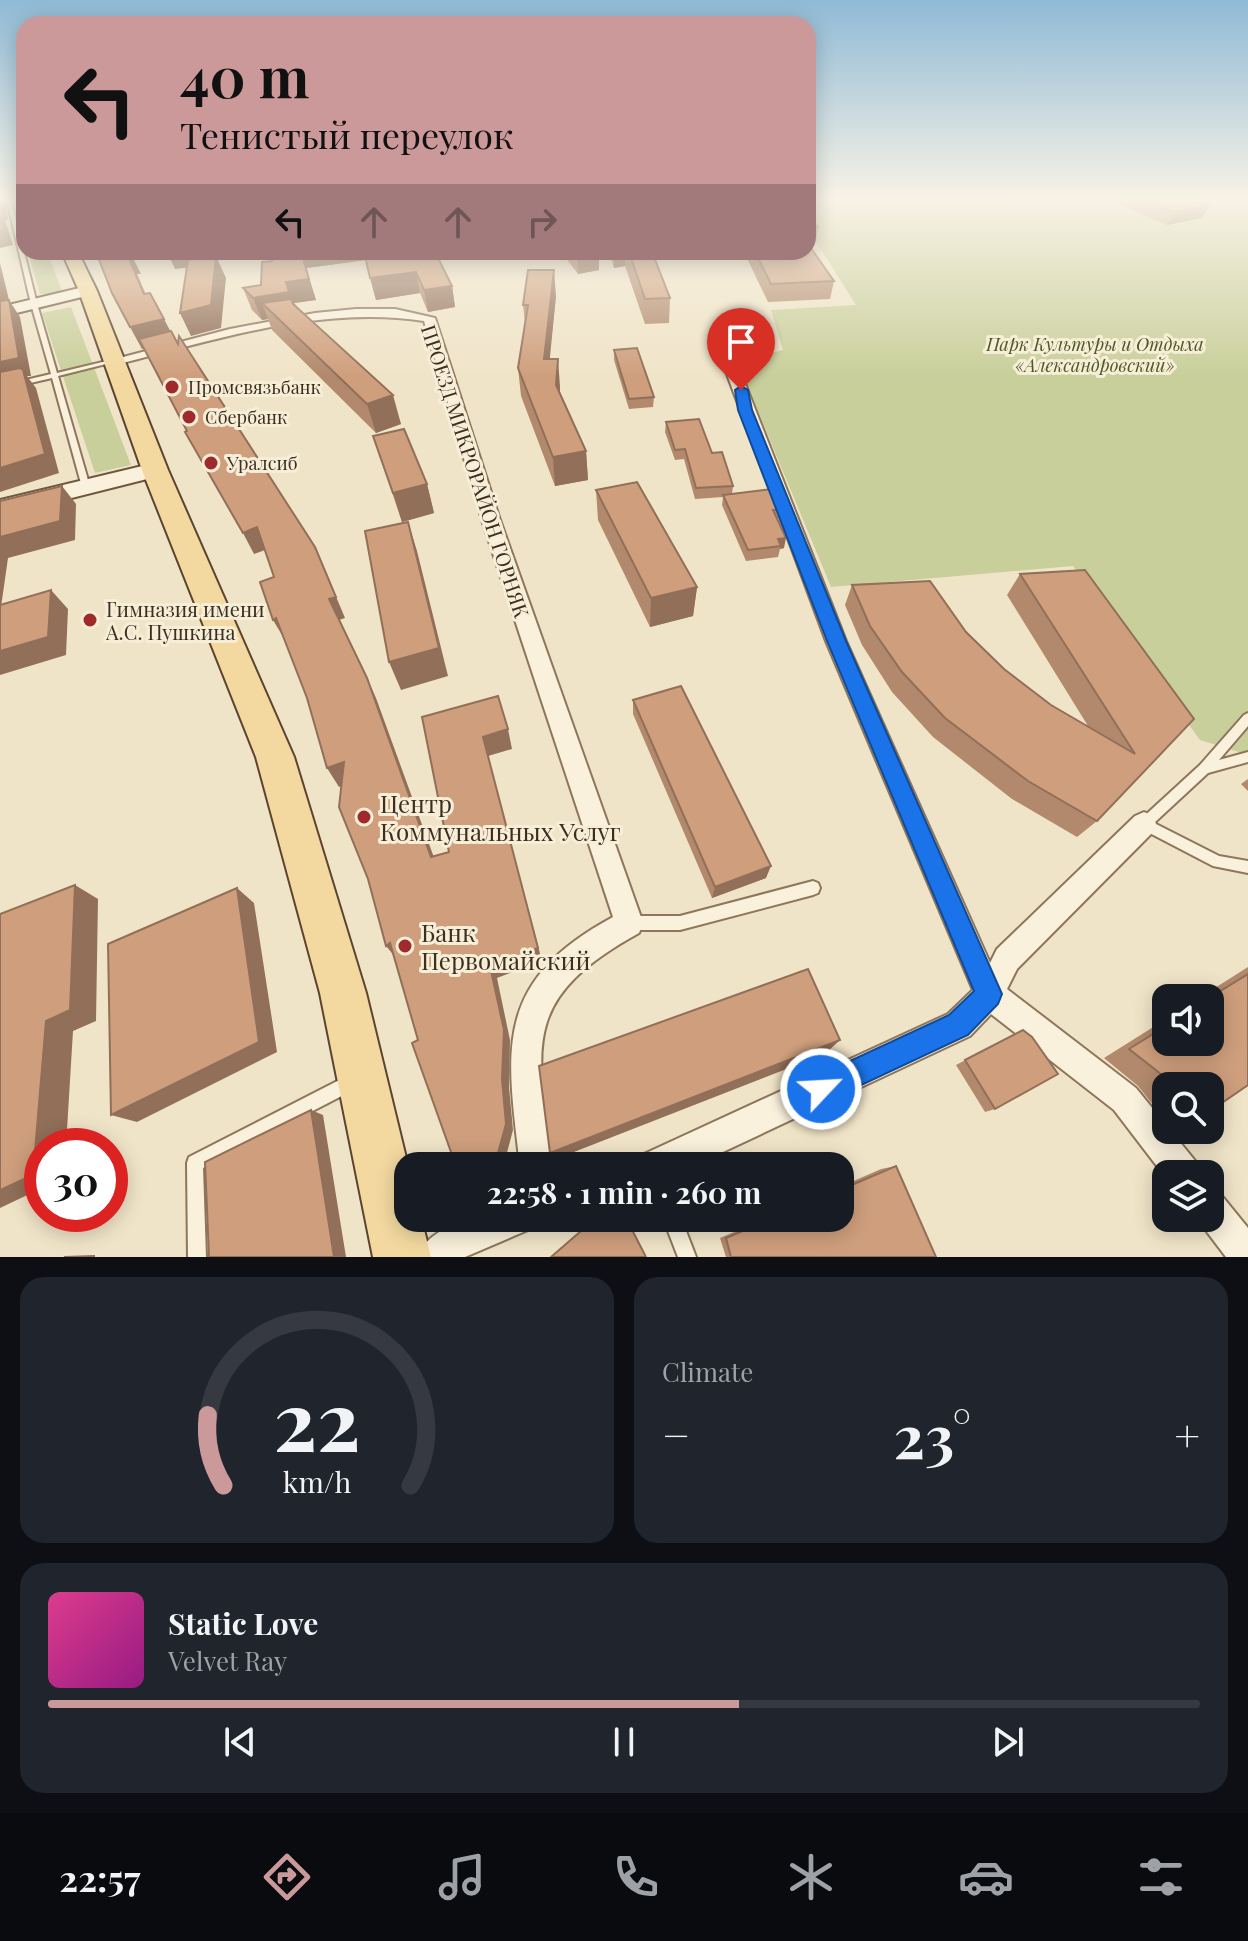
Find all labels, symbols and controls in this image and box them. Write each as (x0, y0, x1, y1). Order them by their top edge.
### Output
text: 40 m (180, 38, 309, 113)
icon: left (48, 48, 152, 152)
text: Тенистый переулок (180, 110, 514, 158)
icon: left (268, 200, 312, 244)
icon: ahead (352, 200, 396, 244)
icon: ahead (436, 200, 480, 244)
icon: right (520, 200, 564, 244)
pin (707, 308, 775, 390)
icon: arrive (719, 320, 763, 364)
street label: ПРОЕЗД МИКРОРАЙОН ГОРНЯК (416, 321, 536, 621)
park label: Парк Культуры и Отдыха «Александровский» (985, 332, 1204, 377)
place label: Промсвязьбанк (188, 375, 321, 399)
marker: Промсвязьбанк (163, 378, 181, 396)
place label: Сбербанк (205, 405, 287, 429)
marker: Сбербанк (180, 408, 198, 426)
place label: Уралсиб (226, 451, 298, 475)
marker: Уралсиб (202, 454, 220, 472)
place label: Гимназия имени А.С. Пушкина (105, 595, 265, 645)
marker: Гимназия имени А.С. Пушкина (81, 611, 99, 629)
place label: Центр Коммунальных Услуг (380, 787, 621, 847)
marker: Центр Коммунальных Услуг (355, 808, 373, 826)
place label: Банк Первомайский (421, 916, 591, 976)
marker: Банк Первомайский (396, 937, 414, 955)
map controls (1152, 984, 1224, 1232)
button: sound (1152, 984, 1224, 1056)
position arrow (779, 1047, 863, 1131)
button: search (1152, 1072, 1224, 1144)
speed limit sign: 30 (24, 1128, 128, 1232)
button: layers (1152, 1160, 1224, 1232)
text: 22:58 · 1 min · 260 m (487, 1172, 761, 1212)
text: Climate (662, 1354, 753, 1389)
text: 22 (273, 1362, 361, 1473)
text: 23° (894, 1394, 971, 1474)
text: − (662, 1404, 690, 1463)
text: + (1174, 1404, 1200, 1463)
text: km/h (283, 1462, 351, 1500)
text: Static Love (168, 1603, 318, 1643)
text: Velvet Ray (168, 1643, 287, 1678)
icon: previous (218, 1720, 262, 1764)
icon: pause (602, 1720, 646, 1764)
icon: next (986, 1720, 1030, 1764)
icon: directions (259, 1849, 315, 1905)
icon: music (434, 1849, 490, 1905)
icon: phone (608, 1849, 664, 1905)
icon: climate (783, 1849, 839, 1905)
icon: car (958, 1849, 1014, 1905)
icon: filters (1133, 1849, 1189, 1905)
text: 22:57 (59, 1853, 140, 1901)

